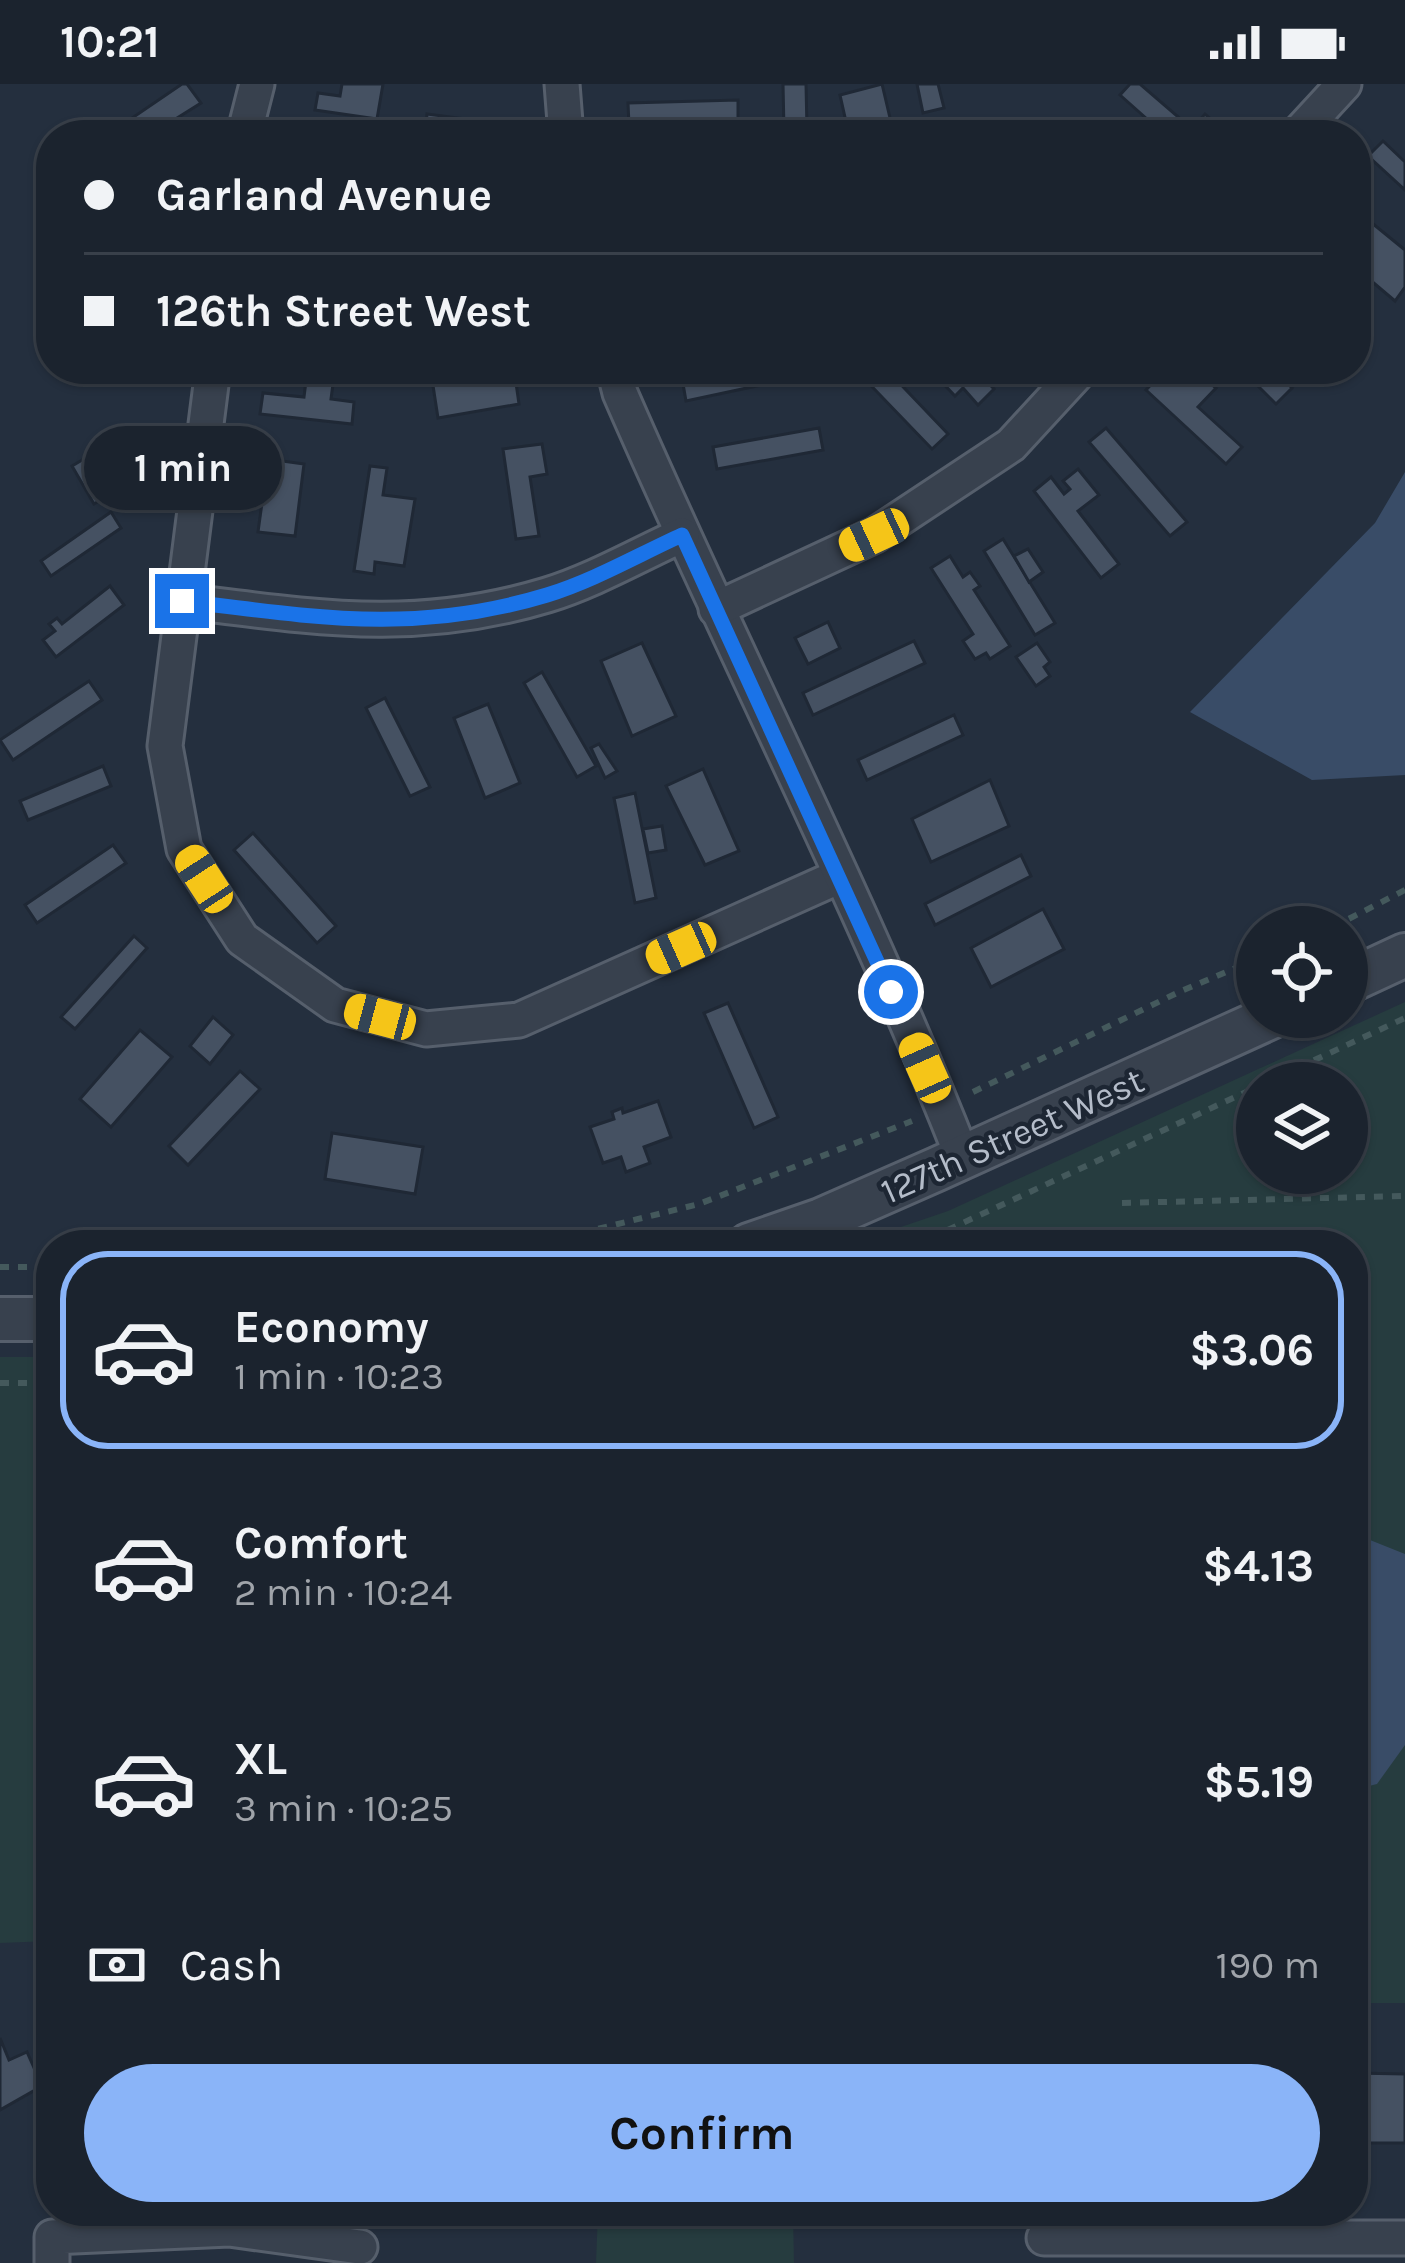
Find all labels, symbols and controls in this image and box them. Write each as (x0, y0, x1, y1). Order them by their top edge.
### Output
text: 10:21 (60, 16, 160, 68)
text: Garland Avenue (156, 169, 492, 221)
text: 126th Street West (156, 285, 531, 337)
callout: 1 min (83, 427, 281, 511)
text: 1 min (134, 445, 232, 491)
car (834, 503, 914, 567)
route end (155, 574, 209, 628)
car (169, 839, 239, 919)
map controls (1236, 906, 1368, 1194)
button: locate (1236, 906, 1368, 1038)
car (641, 917, 721, 979)
route start (864, 965, 918, 1019)
car (341, 990, 419, 1044)
car (894, 1028, 956, 1108)
street label: 127th Street West (875, 1059, 1150, 1213)
button: layers (1236, 1062, 1368, 1194)
icon: car (90, 1296, 198, 1404)
text: Economy (234, 1301, 429, 1353)
text: $3.06 (1190, 1324, 1314, 1376)
text: 1 min · 10:23 (234, 1353, 444, 1399)
icon: car (90, 1512, 198, 1620)
text: Comfort (234, 1517, 408, 1569)
text: $4.13 (1203, 1540, 1314, 1592)
text: 2 min · 10:24 (234, 1569, 452, 1615)
icon: car (90, 1728, 198, 1836)
text: XL (234, 1733, 287, 1785)
text: $5.19 (1204, 1756, 1314, 1808)
text: 3 min · 10:25 (234, 1785, 453, 1831)
icon: cash (84, 1932, 150, 1998)
text: Cash (180, 1939, 283, 1991)
text: 190 m (1216, 1942, 1320, 1988)
button: Confirm (84, 2064, 1320, 2202)

